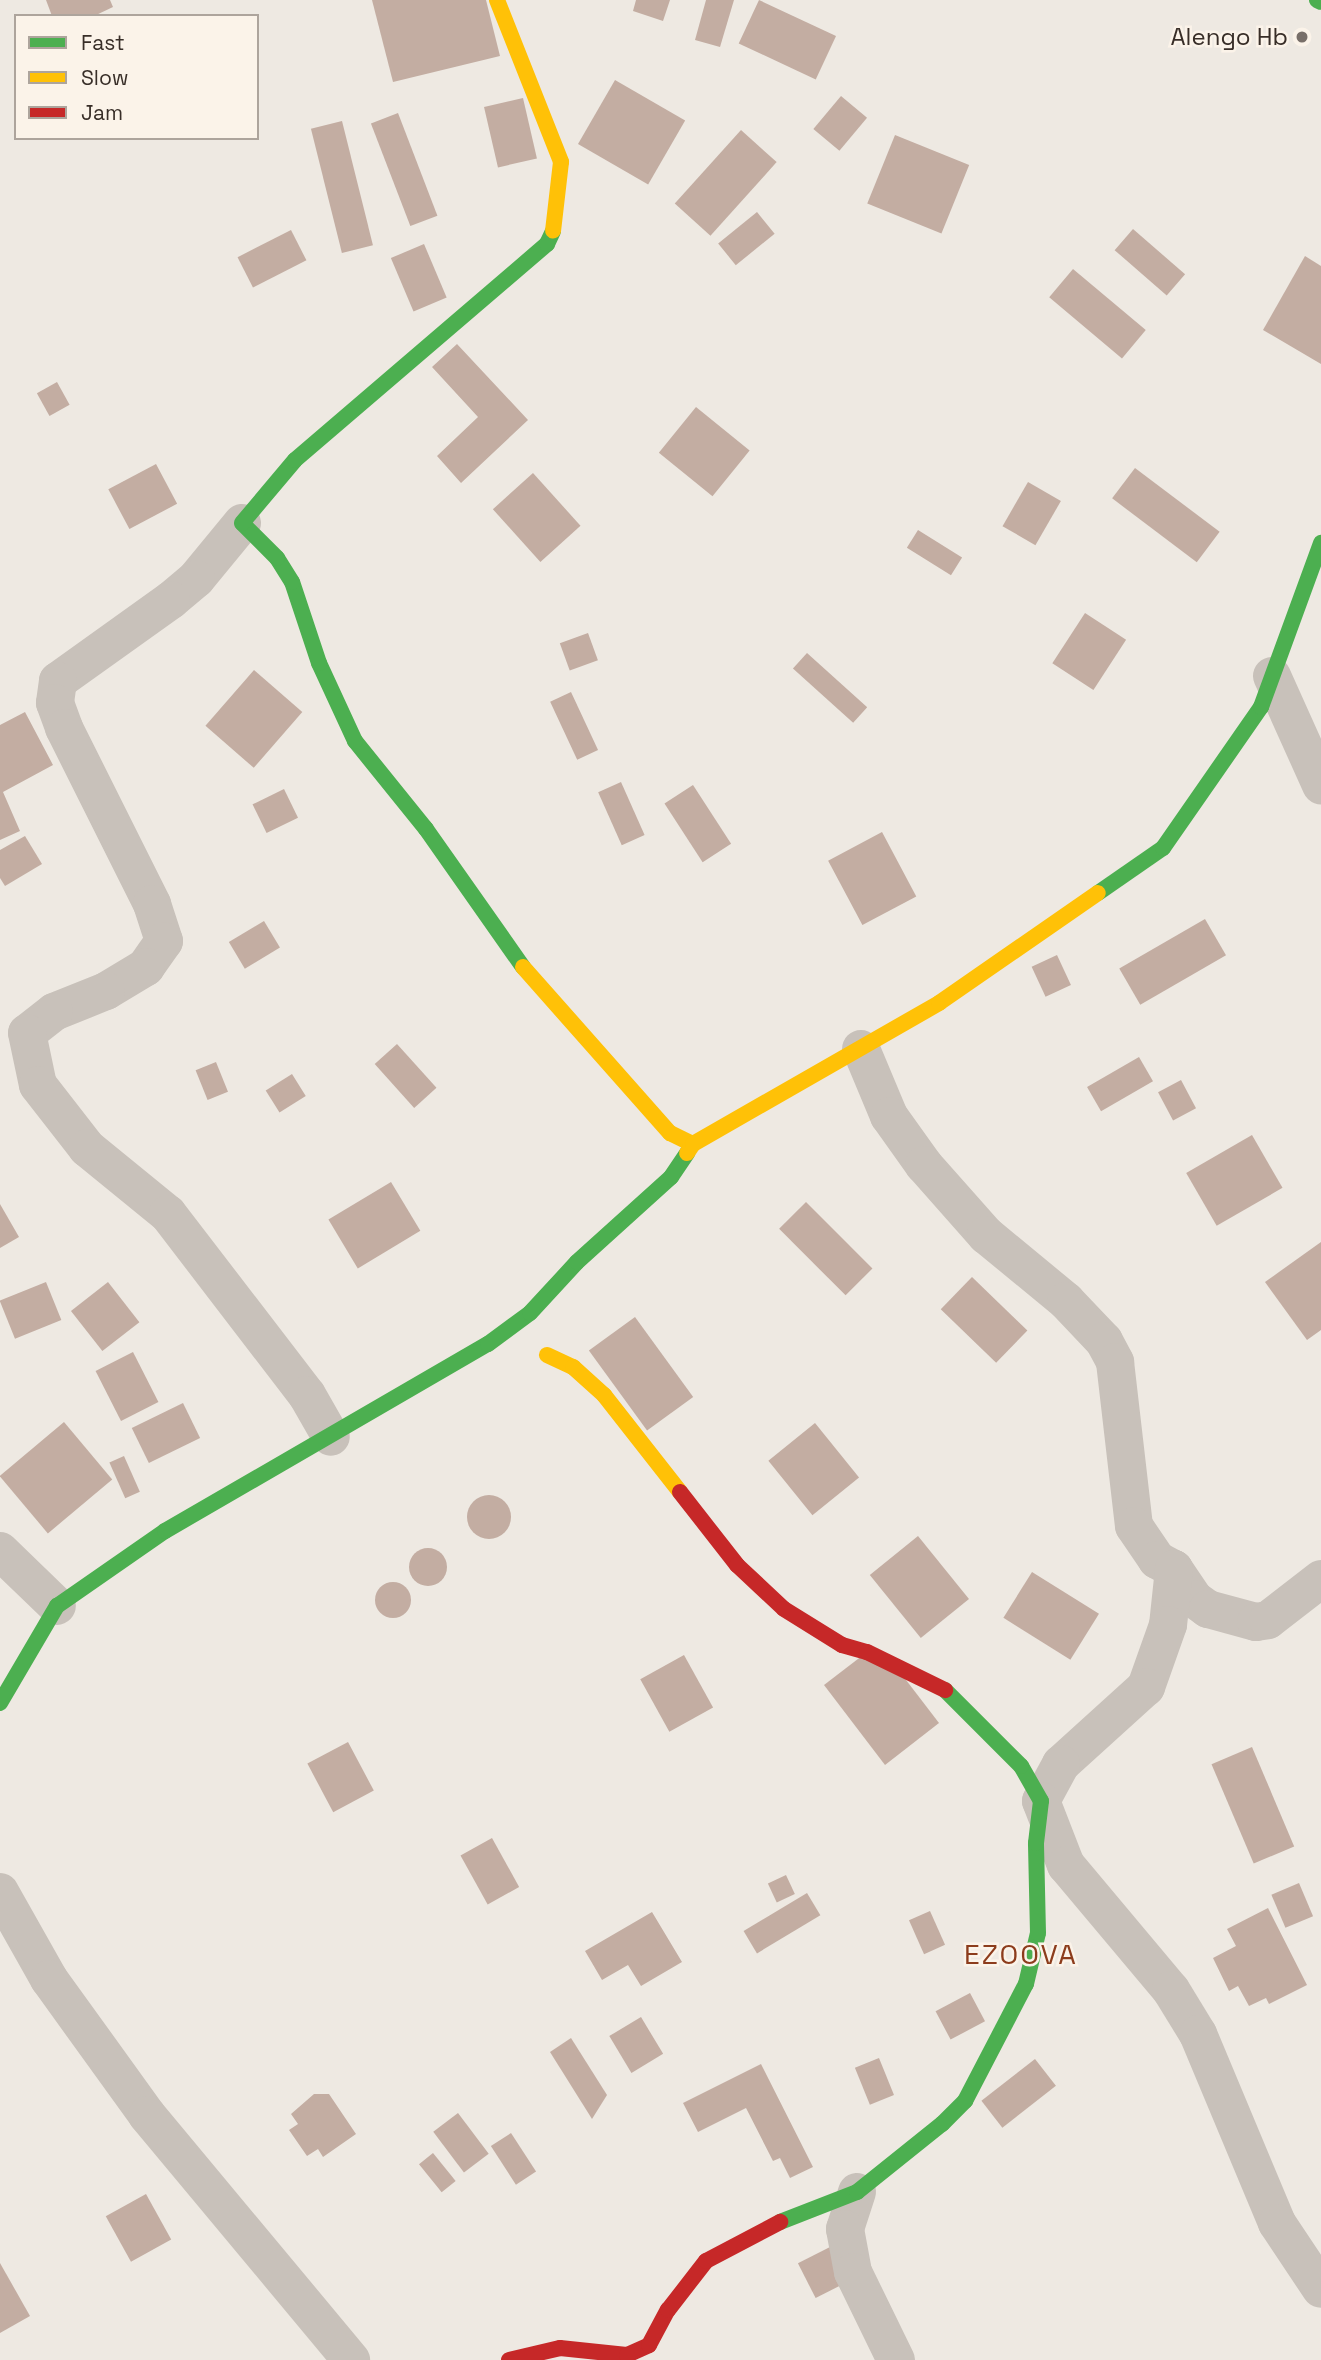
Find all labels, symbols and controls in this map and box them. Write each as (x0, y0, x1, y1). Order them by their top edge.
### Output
legend (14, 14, 259, 140)
place label: Alengo Hb (1170, 23, 1288, 51)
text: Fast (81, 29, 125, 56)
marker: Alengo Hb (1294, 29, 1310, 45)
text: Slow (81, 64, 129, 91)
text: Jam (81, 99, 123, 126)
district label: EZOOVA (965, 1937, 1077, 1971)

